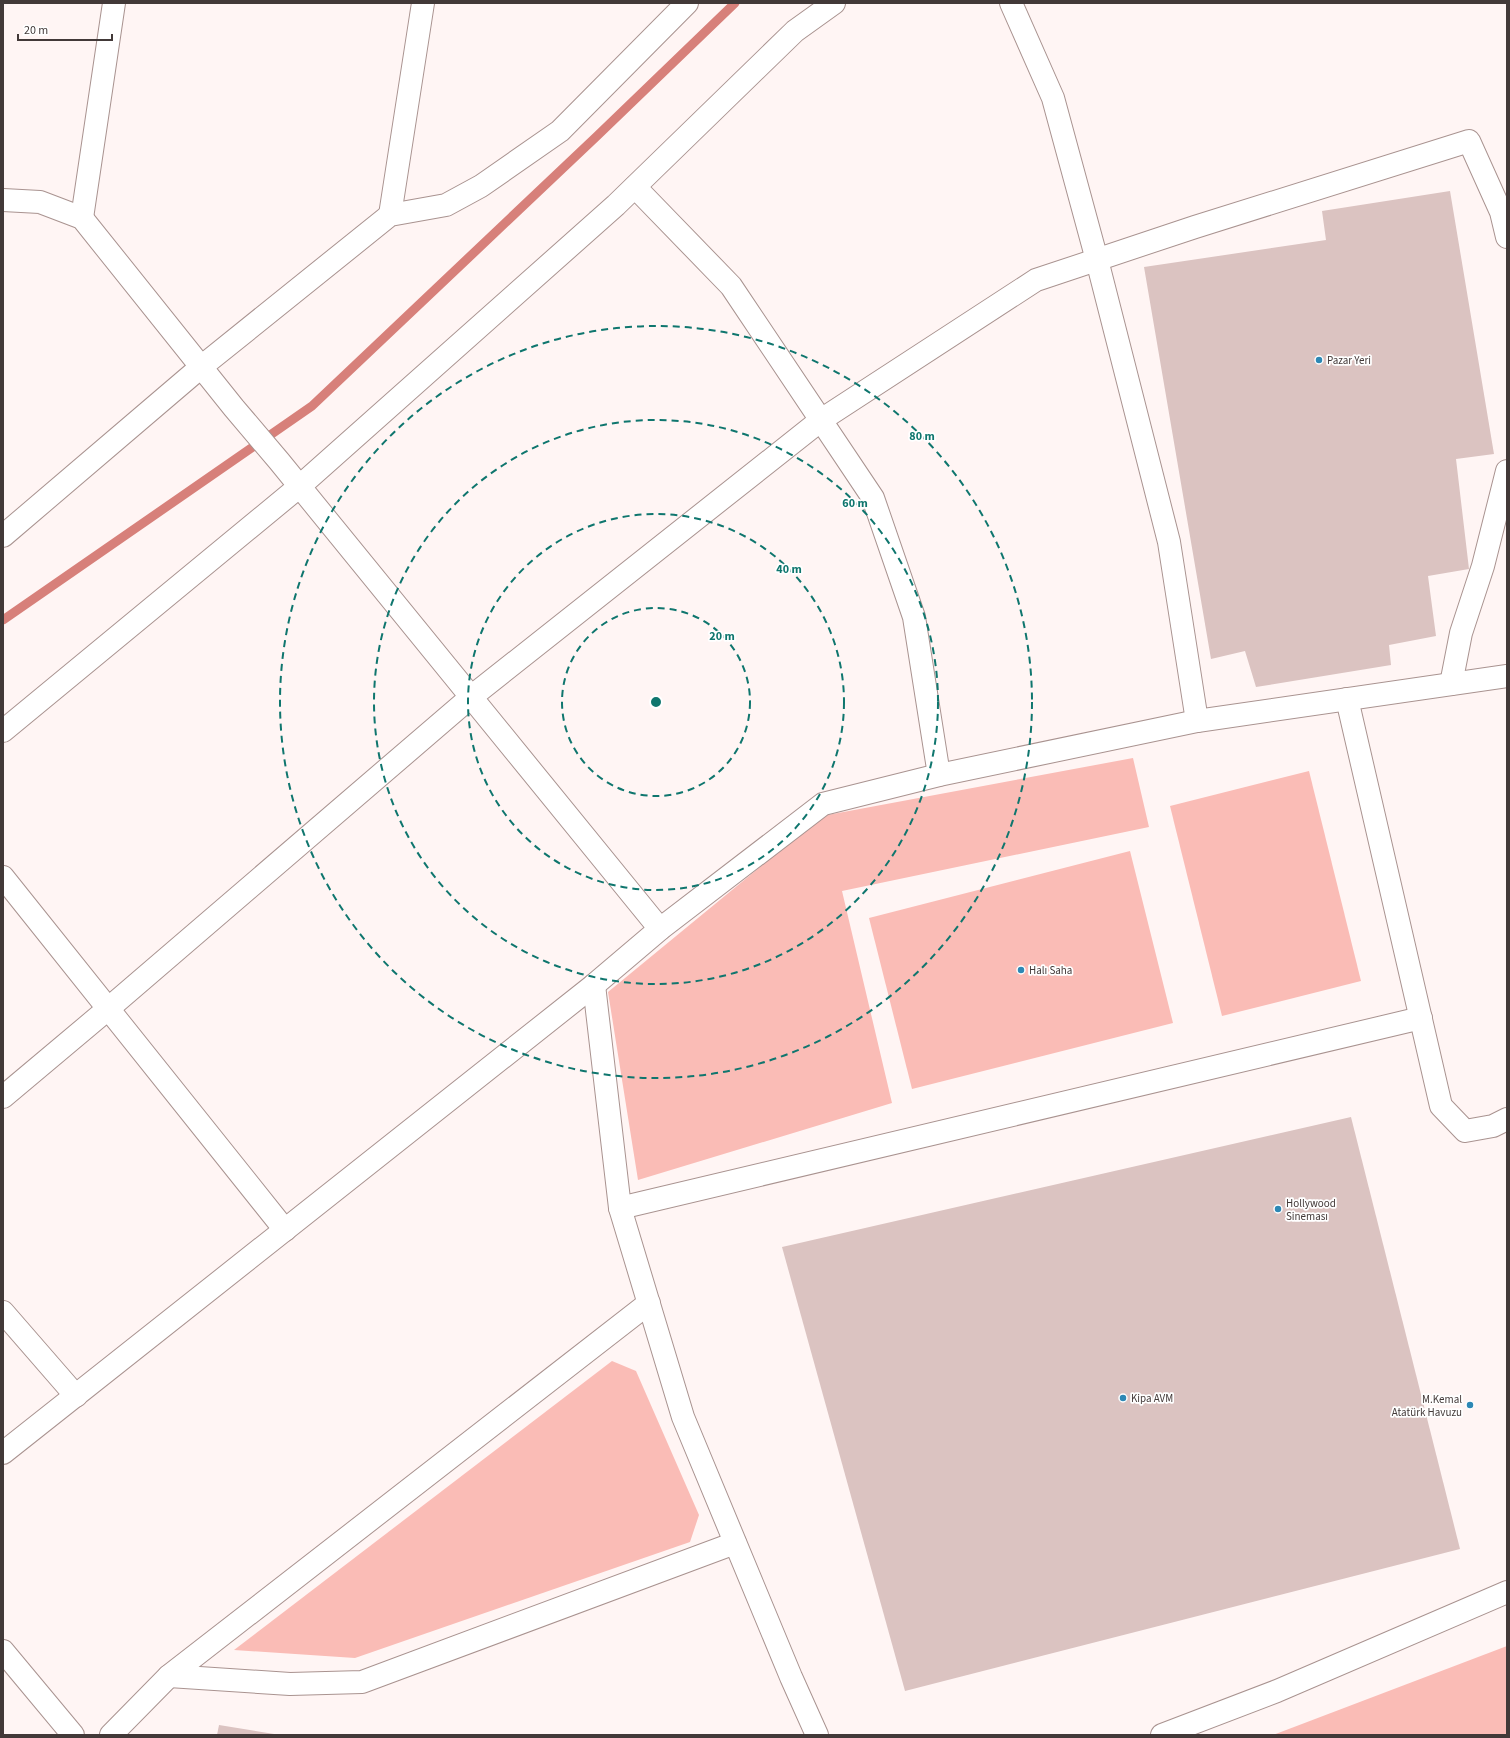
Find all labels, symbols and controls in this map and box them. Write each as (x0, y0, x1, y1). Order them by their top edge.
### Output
scale bar (18, 16, 112, 42)
text: 20 m (24, 22, 48, 39)
place label: Pazar Yeri (1327, 353, 1371, 368)
marker: Pazar Yeri (1314, 355, 1324, 365)
text: 80 m (909, 428, 935, 445)
text: 60 m (842, 495, 868, 512)
text: 40 m (776, 561, 802, 578)
text: 20 m (709, 628, 735, 645)
centre of rings (649, 695, 663, 709)
place label: Halı Saha (1029, 963, 1072, 978)
marker: Halı Saha (1016, 965, 1026, 975)
place label: Hollywood Sineması (1286, 1196, 1336, 1224)
marker: Hollywood Sineması (1273, 1204, 1283, 1214)
place label: Kipa AVM (1131, 1391, 1173, 1406)
place label: M.Kemal Atatürk Havuzu (1392, 1392, 1462, 1420)
marker: Kipa AVM (1118, 1393, 1128, 1403)
marker: M.Kemal Atatürk Havuzu (1465, 1400, 1475, 1410)

